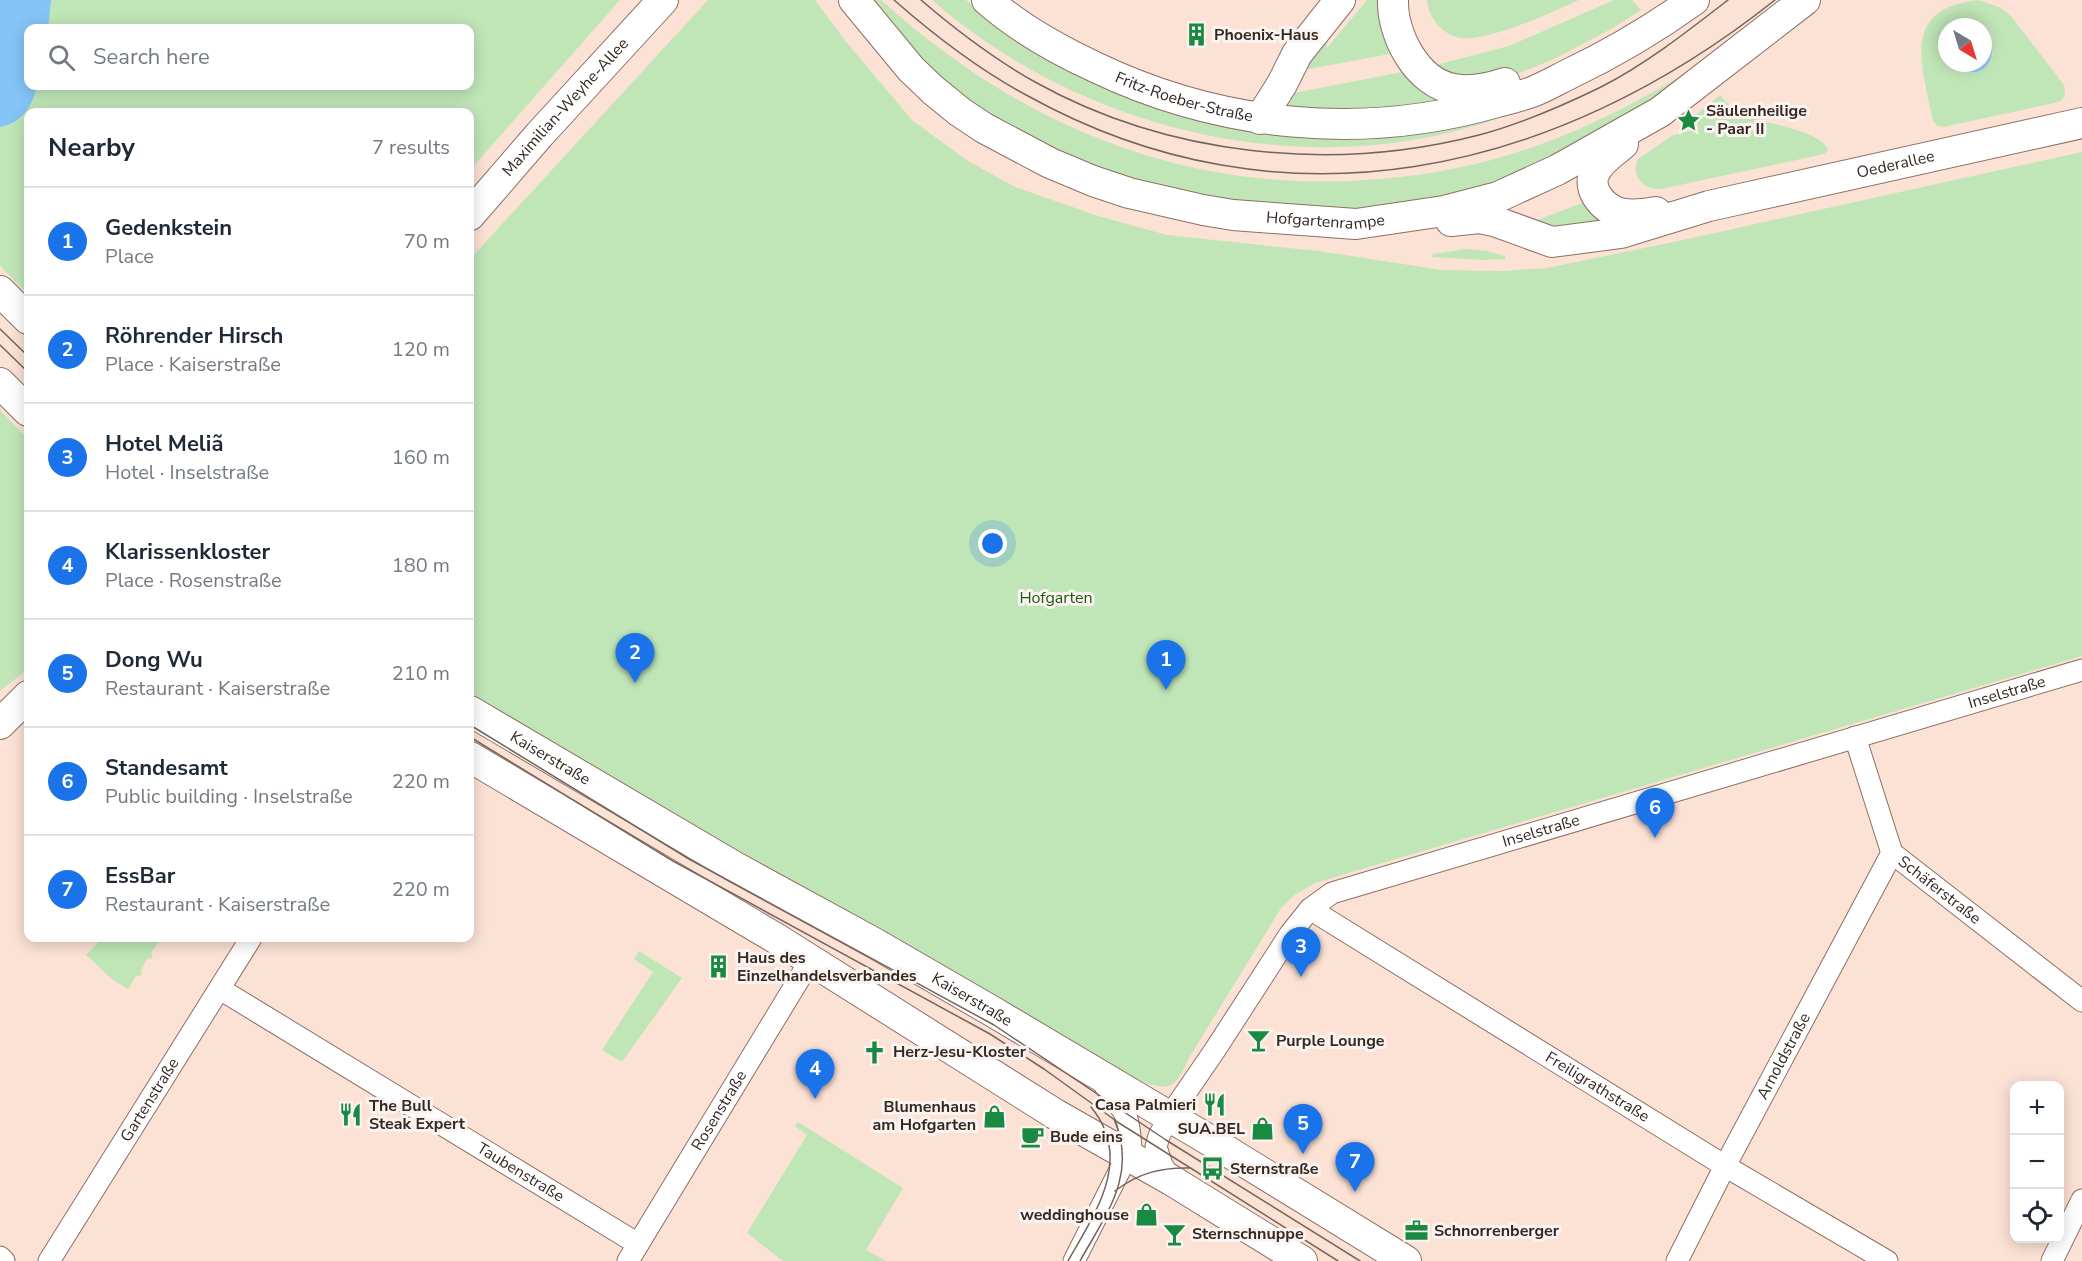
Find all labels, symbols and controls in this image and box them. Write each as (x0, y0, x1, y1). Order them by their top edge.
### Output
north arrow (1938, 18, 1992, 72)
building icon: Phoenix-Haus (1183, 22, 1209, 48)
search box (24, 24, 474, 90)
place label: Phoenix-Haus (1214, 24, 1319, 46)
street label: Maximilian-Weyhe-Allee (497, 33, 634, 181)
icon: search (45, 41, 78, 74)
text: Search here (93, 42, 210, 72)
street label: Fritz-Roeber-Straße (1112, 66, 1255, 127)
place label: Säulenheilige - Paar II (1706, 100, 1807, 140)
place icon: Säulenheilige - Paar II (1675, 107, 1701, 133)
text: Nearby (48, 130, 135, 165)
text: 7 results (372, 134, 450, 161)
street label: Oederallee (1855, 145, 1937, 184)
street label: Hofgartenrampe (1265, 206, 1386, 235)
text: Gedenkstein (105, 213, 232, 243)
text: 1 (62, 228, 74, 255)
text: 70 m (404, 228, 450, 255)
text: Place (105, 243, 154, 270)
text: Röhrender Hirsch (105, 321, 283, 351)
text: 2 (62, 336, 74, 363)
text: 120 m (392, 336, 450, 363)
text: Place · Kaiserstraße (105, 351, 281, 378)
text: Hotel Meliã (105, 429, 223, 459)
text: 3 (62, 444, 74, 471)
text: 160 m (392, 444, 450, 471)
text: Hotel · Inselstraße (105, 459, 269, 486)
your location (978, 529, 1007, 558)
text: Klarissenkloster (105, 537, 270, 567)
text: 4 (62, 552, 74, 579)
text: 180 m (392, 552, 450, 579)
text: Place · Rosenstraße (105, 567, 282, 594)
park label: Hofgarten (1019, 587, 1093, 609)
pin: 2 (616, 634, 654, 683)
pin: 1 (1146, 640, 1186, 690)
text: Dong Wu (105, 645, 203, 675)
text: 5 (62, 660, 74, 687)
text: 210 m (392, 660, 450, 687)
street label: Inselstraße (1965, 670, 2048, 714)
text: Restaurant · Kaiserstraße (105, 675, 330, 702)
street label: Kaiserstraße (506, 726, 594, 790)
text: Standesamt (105, 753, 228, 783)
text: 6 (62, 768, 74, 795)
text: 220 m (392, 768, 450, 795)
text: Public building · Inselstraße (105, 783, 353, 810)
pin: 6 (1636, 788, 1674, 838)
street label: Inselstraße (1500, 809, 1582, 853)
street label: Schäferstraße (1893, 851, 1986, 929)
text: EssBar (105, 861, 175, 891)
text: 7 (62, 876, 74, 903)
text: 220 m (392, 876, 450, 903)
text: Restaurant · Kaiserstraße (105, 891, 330, 918)
pin: 3 (1282, 928, 1320, 977)
place label: Haus des Einzelhandelsverbandes (737, 947, 917, 987)
building icon: Haus des Einzelhandelsverbandes (706, 954, 732, 980)
street label: Kaiserstraße (928, 968, 1016, 1032)
street label: Arnoldstraße (1752, 1009, 1816, 1103)
bar icon: Purple Lounge (1245, 1028, 1271, 1054)
place label: Purple Lounge (1276, 1030, 1385, 1052)
church icon: Herz-Jesu-Kloster (862, 1039, 888, 1065)
place label: Herz-Jesu-Kloster (893, 1041, 1027, 1063)
street label: Freiligrathstraße (1541, 1046, 1654, 1128)
pin: 4 (796, 1050, 834, 1099)
street label: Gartenstraße (115, 1054, 184, 1146)
street label: Rosenstraße (686, 1066, 752, 1155)
map controls (2010, 1081, 2064, 1243)
button: + (2010, 1081, 2064, 1135)
restaurant icon: Casa Palmieri (1201, 1092, 1227, 1118)
place label: Casa Palmieri (1095, 1094, 1196, 1116)
place label: The Bull Steak Expert (369, 1095, 466, 1135)
place label: Blumenhaus am Hofgarten (873, 1096, 976, 1136)
restaurant icon: The Bull Steak Expert (338, 1102, 364, 1128)
shop icon: Blumenhaus am Hofgarten (981, 1103, 1007, 1129)
pin: 5 (1284, 1104, 1322, 1154)
shop icon: SUA.BEL (1250, 1116, 1276, 1142)
place label: SUA.BEL (1177, 1118, 1245, 1140)
cafe icon: Bude eins (1019, 1124, 1045, 1150)
place label: Bude eins (1050, 1126, 1123, 1148)
button: − (2010, 1135, 2064, 1189)
street label: Taubenstraße (473, 1137, 568, 1207)
pin: 7 (1336, 1142, 1374, 1192)
bus stop icon: Sternstraße (1199, 1156, 1225, 1182)
place label: Sternstraße (1230, 1158, 1319, 1180)
button: locate (2010, 1189, 2064, 1243)
shop icon: weddinghouse (1134, 1202, 1160, 1228)
place label: weddinghouse (1020, 1204, 1129, 1226)
office icon: Schnorrenberger (1403, 1218, 1429, 1244)
place label: Schnorrenberger (1434, 1220, 1560, 1242)
bar icon: Sternschnuppe (1161, 1221, 1187, 1247)
place label: Sternschnuppe (1192, 1223, 1304, 1245)

